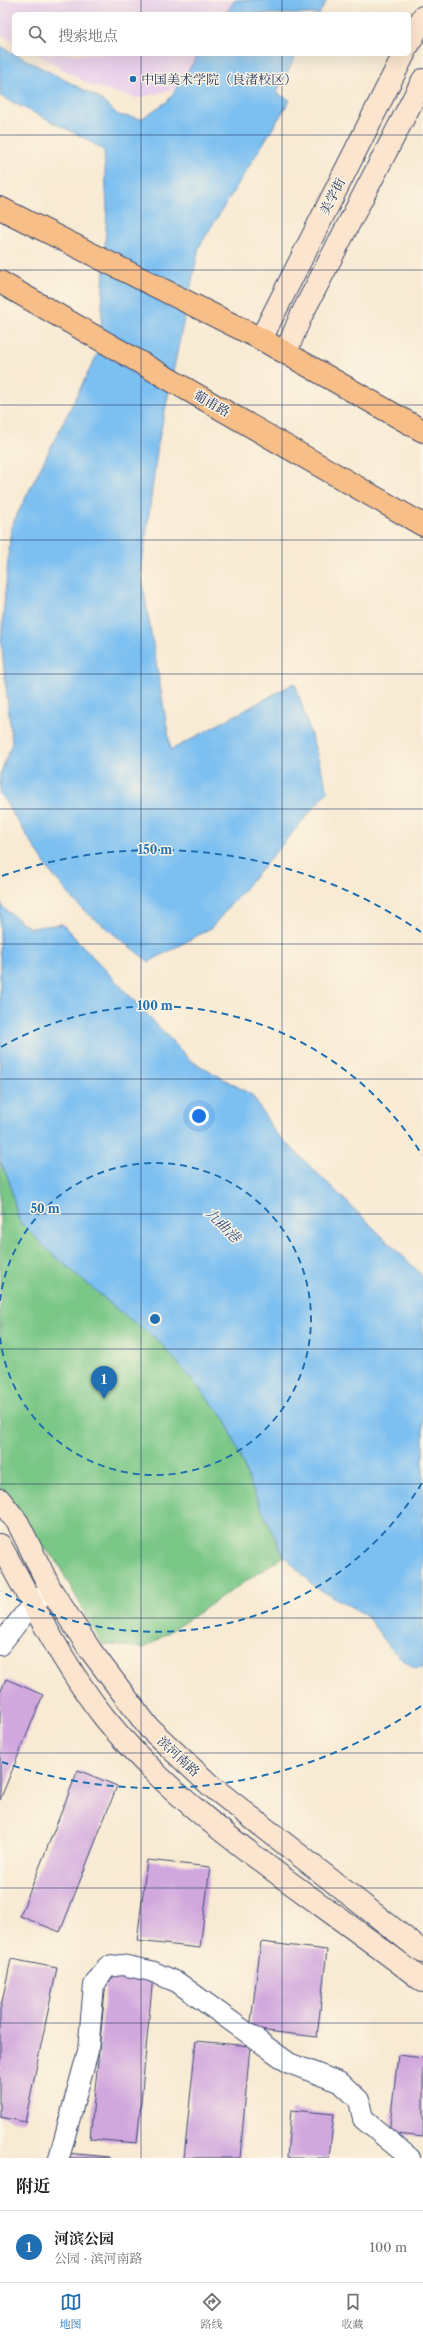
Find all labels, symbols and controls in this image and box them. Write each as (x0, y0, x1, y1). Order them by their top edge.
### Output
search box (12, 12, 411, 56)
icon: search (26, 23, 48, 45)
text: 搜索地点 (58, 26, 118, 45)
place label: 中国美术学院（良渚校区） (141, 71, 297, 87)
marker: 中国美术学院（良渚校区） (128, 74, 138, 84)
street label: 美学街 (316, 175, 348, 217)
street label: 葡甫路 (191, 386, 233, 420)
text: 150 m (138, 842, 172, 857)
text: 100 m (137, 998, 173, 1013)
your location (189, 1106, 209, 1126)
text: 50 m (30, 1201, 60, 1216)
water label: 九曲港 (202, 1204, 246, 1248)
centre of rings (148, 1312, 162, 1326)
pin: 1 (91, 1366, 117, 1399)
street label: 滨河南路 (155, 1732, 203, 1780)
text: 附近 (16, 2176, 50, 2196)
text: 河滨公园 (54, 2229, 114, 2248)
text: 1 (26, 2239, 32, 2255)
text: 100 m (369, 2239, 407, 2255)
text: 公园 · 滨河南路 (54, 2250, 143, 2266)
tab: 地图 (60, 2291, 82, 2331)
tab: 路线 (201, 2291, 223, 2331)
tab: 收藏 (342, 2291, 364, 2331)

